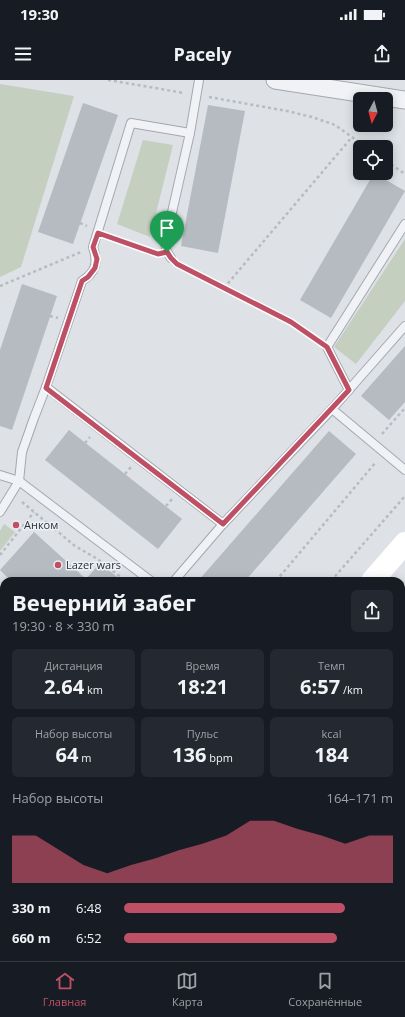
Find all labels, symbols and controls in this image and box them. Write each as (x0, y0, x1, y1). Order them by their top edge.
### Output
text: 19:30 (20, 4, 59, 24)
text: Pacely (174, 42, 231, 66)
icon: menu (12, 43, 34, 65)
icon: share (371, 43, 393, 65)
north arrow (353, 92, 393, 132)
map controls (353, 92, 393, 180)
button: locate (353, 140, 393, 180)
pin (150, 211, 184, 252)
icon: arrive (156, 217, 178, 239)
place label: Анком (24, 517, 58, 532)
marker: Анком (11, 520, 21, 530)
place label: Lazer wars (66, 557, 121, 572)
marker: Lazer wars (53, 560, 63, 570)
text: Вечерний забег (12, 587, 196, 617)
button: share (351, 590, 393, 632)
text: 19:30 · 8 × 330 m (12, 617, 115, 635)
text: Дистанция (44, 658, 103, 673)
text: Время (185, 658, 220, 673)
text: Темп (318, 658, 345, 673)
text: 2.64 (44, 673, 84, 700)
text: 18:21 (177, 673, 228, 700)
text: 6:57 (300, 673, 340, 700)
text: km (84, 682, 103, 697)
text: /km (340, 682, 363, 697)
text: Набор высоты (35, 726, 112, 741)
text: Пульс (187, 726, 218, 741)
text: kcal (322, 726, 341, 741)
text: 64 (56, 741, 78, 768)
text: 136 (172, 741, 206, 768)
text: 184 (314, 741, 349, 768)
text: m (78, 750, 91, 765)
text: bpm (206, 750, 233, 765)
text: Набор высоты (12, 789, 103, 807)
text: 164–171 m (326, 789, 393, 807)
text: 330 m (12, 899, 50, 917)
text: 6:48 (76, 899, 102, 917)
text: 660 m (12, 929, 50, 947)
text: 6:52 (76, 929, 102, 947)
tab: Главная (43, 970, 86, 1009)
tab: Карта (172, 970, 203, 1009)
tab: Сохранённые (288, 970, 362, 1009)

